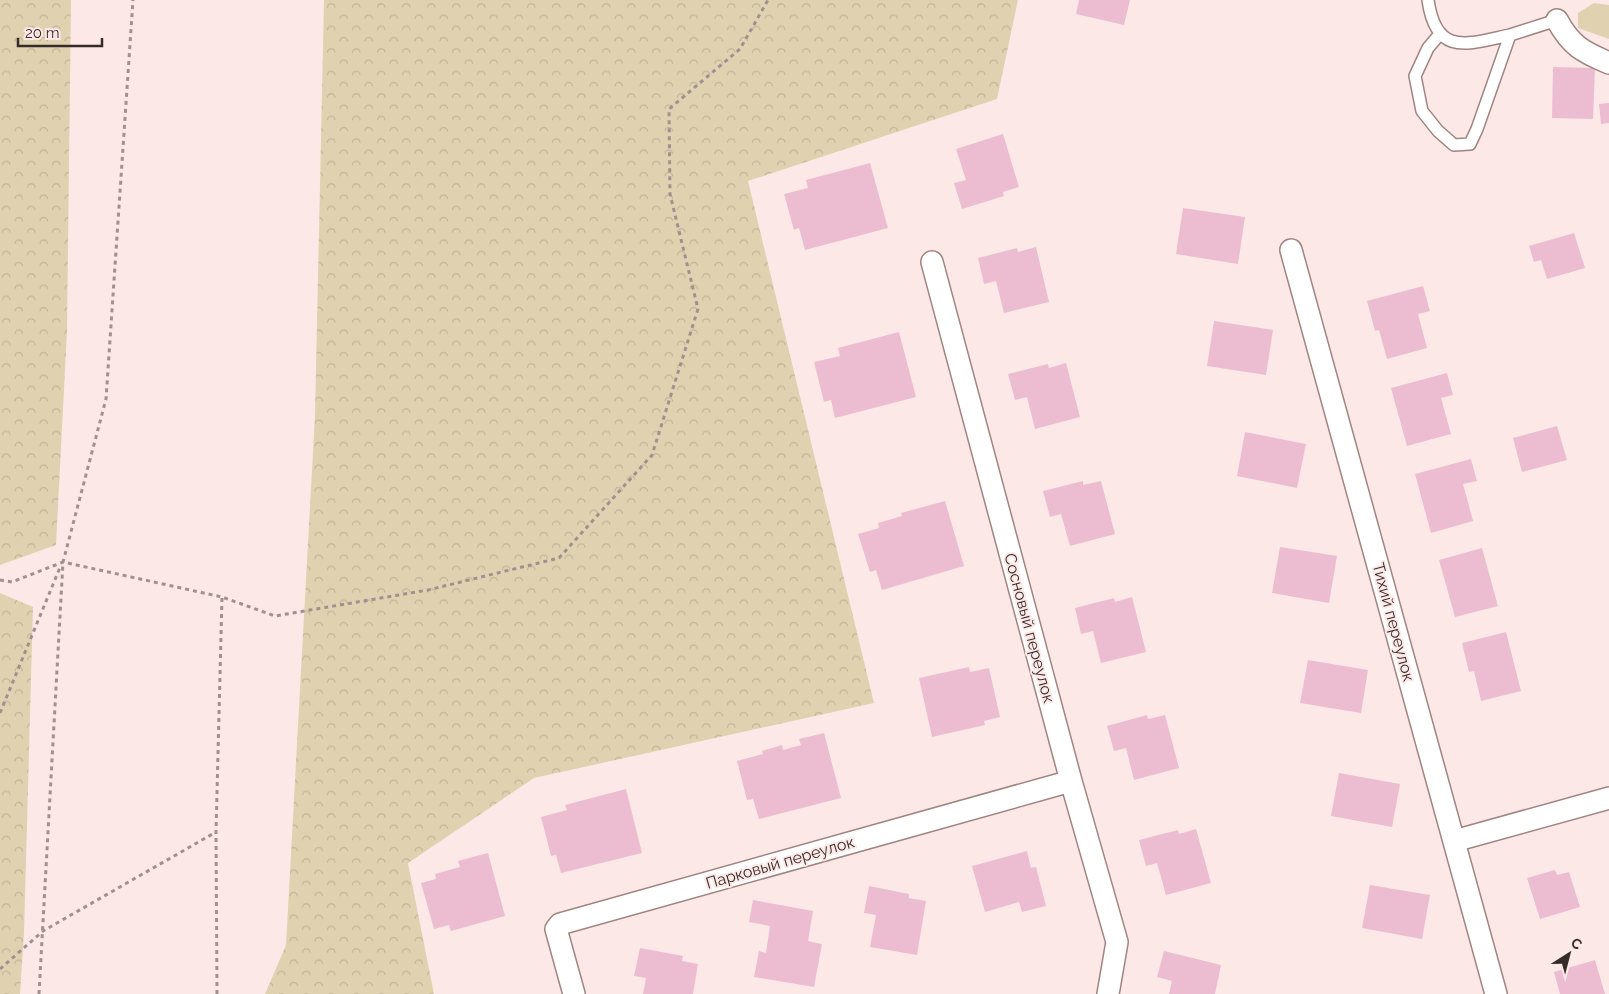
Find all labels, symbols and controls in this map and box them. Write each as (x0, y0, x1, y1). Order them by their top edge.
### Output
scale bar (18, 15, 101, 47)
text: 20 m (25, 24, 60, 42)
street label: Сосновый переулок (1000, 551, 1059, 705)
street label: Тихий переулок (1369, 561, 1418, 684)
street label: Парковый переулок (704, 832, 857, 893)
north arrow (1544, 929, 1594, 979)
text: С (1568, 934, 1586, 953)

